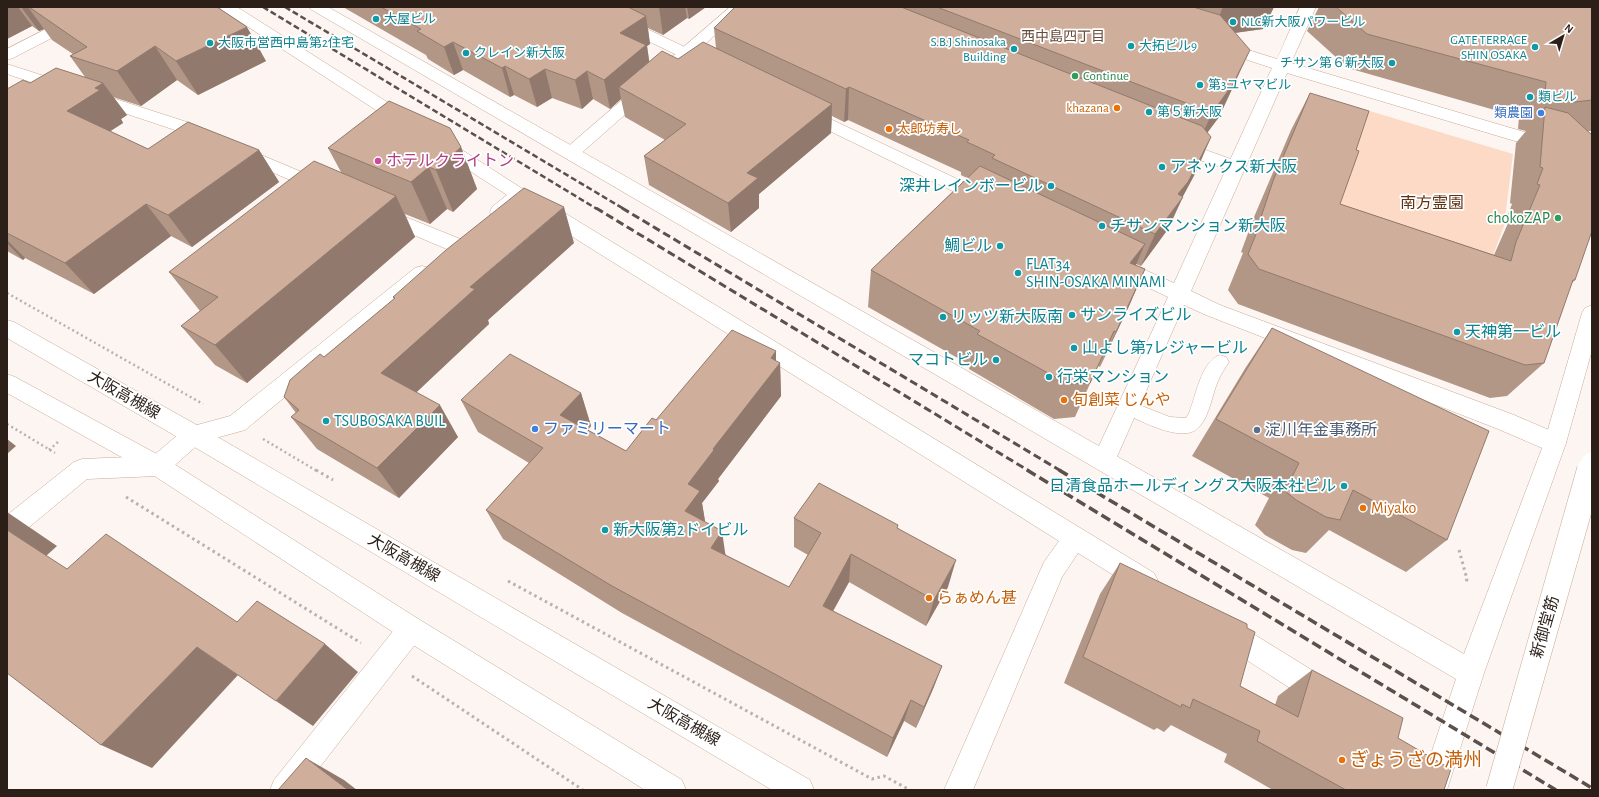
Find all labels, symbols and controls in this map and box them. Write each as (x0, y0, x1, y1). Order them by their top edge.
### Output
place label: 大屋ビル (384, 12, 436, 26)
marker: 大屋ビル (371, 14, 381, 24)
place label: NLC新大阪パワービル (1241, 15, 1366, 29)
north arrow (1543, 16, 1583, 56)
marker: NLC新大阪パワービル (1228, 17, 1238, 27)
text: N (1562, 22, 1575, 35)
district label: 西中島四丁目 (1021, 29, 1105, 44)
place label: GATE TERRACE SHIN OSAKA (1450, 34, 1527, 62)
place label: 大阪市営西中島第2住宅 (218, 36, 354, 50)
place label: S.B.J Shinosaka Building (931, 36, 1007, 64)
marker: 大阪市営西中島第2住宅 (205, 38, 215, 48)
place label: 大拓ビル9 (1139, 39, 1197, 53)
marker: 大拓ビル9 (1126, 41, 1136, 51)
marker: GATE TERRACE SHIN OSAKA (1530, 42, 1540, 52)
marker: S.B.J Shinosaka Building (1009, 44, 1019, 54)
place label: クレイン新大阪 (474, 46, 565, 60)
marker: クレイン新大阪 (461, 48, 471, 58)
place label: チサン第６新大阪 (1280, 56, 1384, 70)
marker: チサン第６新大阪 (1387, 58, 1397, 68)
place label: Continue (1083, 70, 1129, 83)
marker: Continue (1070, 71, 1080, 81)
place label: 第3ユヤマビル (1208, 78, 1291, 92)
marker: 第3ユヤマビル (1195, 80, 1205, 90)
place label: 類ビル (1538, 90, 1577, 104)
marker: 類ビル (1525, 92, 1535, 102)
place label: khazana (1066, 102, 1109, 115)
marker: khazana (1112, 103, 1122, 113)
place label: 第５新大阪 (1157, 105, 1222, 119)
place label: 類農園 (1494, 106, 1533, 120)
marker: 第５新大阪 (1144, 107, 1154, 117)
marker: 類農園 (1536, 108, 1546, 118)
place label: 太郎坊寿し (897, 122, 962, 136)
marker: 太郎坊寿し (884, 124, 894, 134)
place label: ホテルクライトン (386, 153, 514, 169)
marker: ホテルクライトン (373, 156, 383, 166)
place label: アネックス新大阪 (1170, 158, 1298, 175)
marker: アネックス新大阪 (1157, 162, 1167, 172)
place label: 深井レインボービル (899, 177, 1043, 194)
marker: 深井レインボービル (1046, 181, 1056, 191)
park label: 南方霊園 (1400, 195, 1464, 211)
place label: chokoZAP (1487, 210, 1550, 226)
marker: chokoZAP (1553, 213, 1563, 223)
place label: チサンマンション新大阪 (1110, 217, 1286, 234)
marker: チサンマンション新大阪 (1097, 221, 1107, 231)
place label: 鯛ビル (944, 237, 992, 254)
marker: 鯛ビル (995, 241, 1005, 251)
place label: FLAT34 SHIN-OSAKA MINAMI (1026, 256, 1166, 290)
marker: FLAT34 SHIN-OSAKA MINAMI (1013, 268, 1023, 278)
place label: サンライズビル (1080, 306, 1192, 323)
place label: リッツ新大阪南 (951, 308, 1063, 325)
marker: サンライズビル (1067, 310, 1077, 320)
marker: リッツ新大阪南 (938, 312, 948, 322)
place label: 天神第一ビル (1465, 323, 1561, 340)
marker: 天神第一ビル (1452, 327, 1462, 337)
place label: 山よし第7レジャービル (1082, 339, 1248, 356)
marker: 山よし第7レジャービル (1069, 343, 1079, 353)
place label: マコトビル (908, 351, 988, 368)
marker: マコトビル (991, 355, 1001, 365)
street label: 大阪高槻線 (85, 367, 163, 422)
place label: 行栄マンション (1057, 368, 1169, 385)
marker: 行栄マンション (1044, 372, 1054, 382)
place label: 旬創菜 じんや (1072, 391, 1171, 408)
marker: 旬創菜 じんや (1059, 395, 1069, 405)
place label: TSUBOSAKA BUIL (334, 413, 445, 429)
marker: TSUBOSAKA BUIL (321, 416, 331, 426)
place label: ファミリーマート (543, 421, 671, 437)
place label: 淀川年金事務所 (1265, 421, 1377, 438)
marker: ファミリーマート (530, 424, 540, 434)
marker: 淀川年金事務所 (1252, 425, 1262, 435)
place label: 日清食品ホールディングス大阪本社ビル (1049, 477, 1336, 494)
marker: 日清食品ホールディングス大阪本社ビル (1339, 481, 1349, 491)
place label: Miyako (1371, 500, 1416, 517)
marker: Miyako (1358, 503, 1368, 513)
place label: 新大阪第2ドイビル (613, 521, 748, 538)
marker: 新大阪第2ドイビル (600, 525, 610, 535)
street label: 大阪高槻線 (365, 530, 443, 585)
place label: らぁめん甚 (937, 590, 1017, 606)
marker: らぁめん甚 (924, 593, 934, 603)
street label: 新御堂筋 (1528, 594, 1562, 660)
street label: 大阪高槻線 (645, 694, 723, 749)
place label: ぎょうざの満州 (1350, 749, 1482, 770)
marker: ぎょうざの満州 (1337, 755, 1347, 765)

